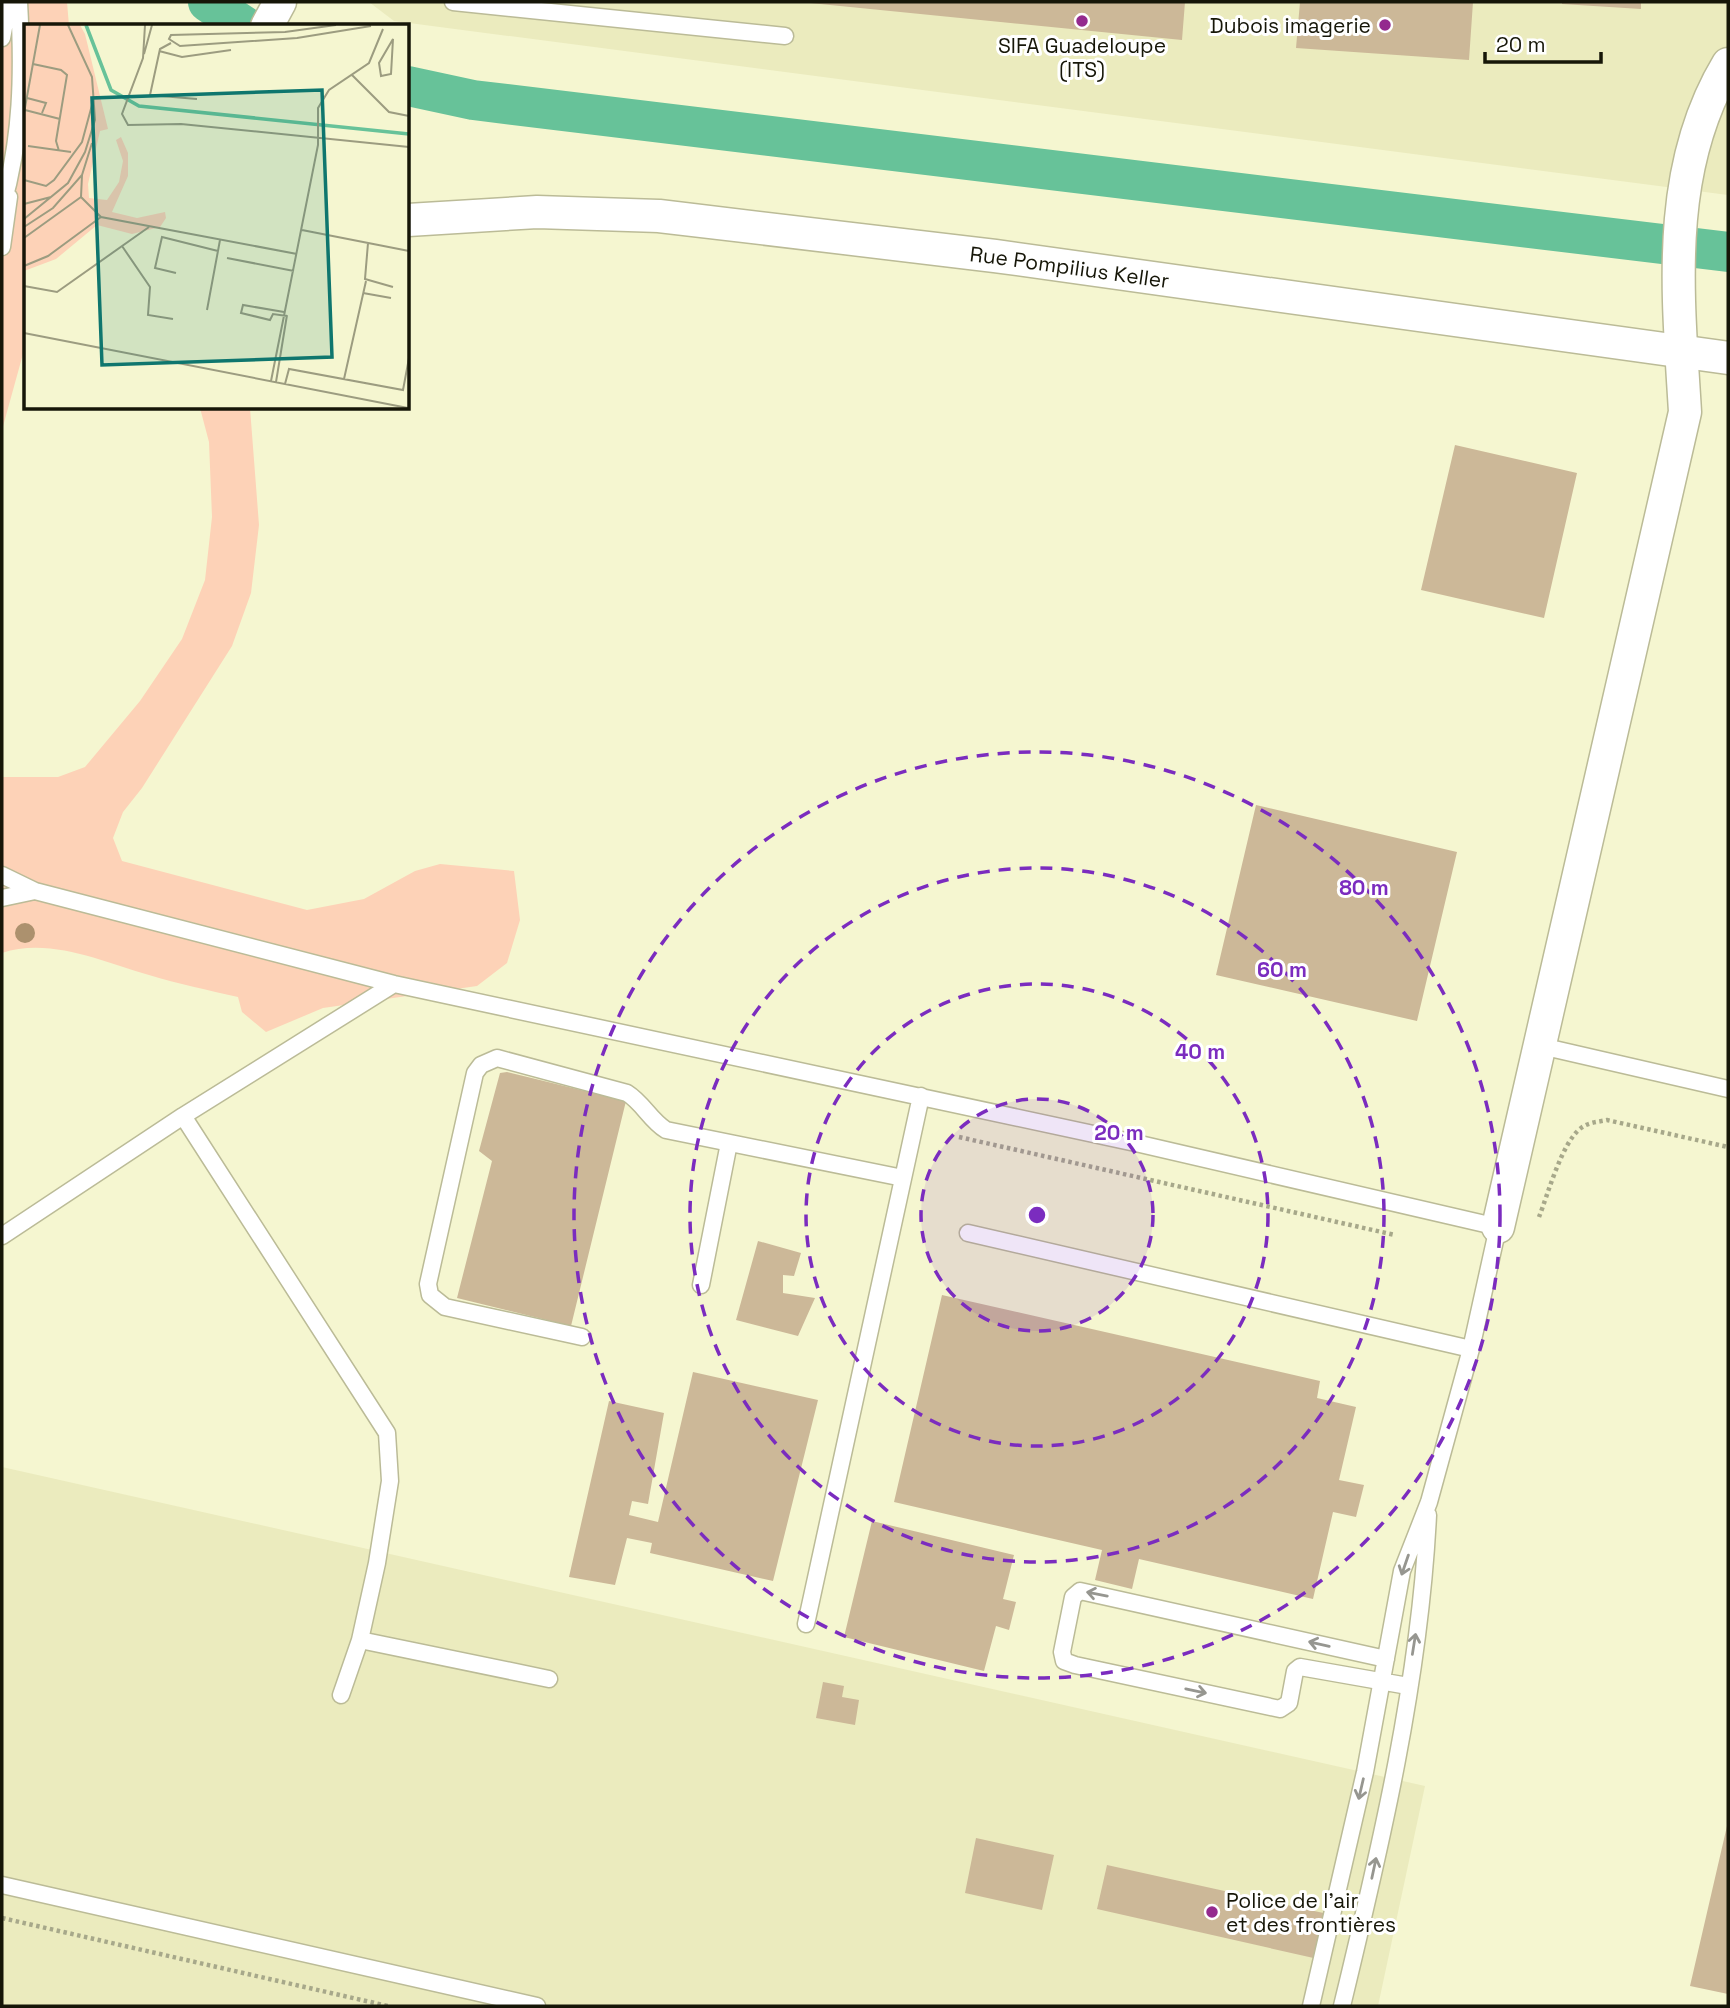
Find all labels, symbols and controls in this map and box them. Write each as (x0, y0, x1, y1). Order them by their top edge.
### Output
place label: Dubois imagerie (1210, 12, 1371, 39)
marker: SIFA Guadeloupe (ITS) (1074, 13, 1090, 29)
marker: Dubois imagerie (1377, 17, 1393, 33)
scale bar (1485, 21, 1600, 65)
inset map (24, 24, 410, 410)
text: 20 m (1496, 31, 1546, 58)
place label: SIFA Guadeloupe (ITS) (998, 32, 1166, 83)
street label: Rue Pompilius Keller (968, 240, 1171, 294)
text: 80 m (1339, 874, 1389, 901)
text: 60 m (1257, 956, 1307, 983)
text: 40 m (1175, 1038, 1225, 1065)
text: 20 m (1094, 1119, 1144, 1146)
centre of rings (1025, 1203, 1049, 1227)
one-way arrow (1397, 1554, 1410, 1576)
one-way arrow (1086, 1586, 1109, 1600)
one-way arrow (1408, 1633, 1421, 1656)
one-way arrow (1308, 1637, 1331, 1650)
one-way arrow (1184, 1685, 1207, 1698)
one-way arrow (1354, 1777, 1368, 1800)
one-way arrow (1367, 1857, 1381, 1880)
place label: Police de l'air et des frontières (1226, 1887, 1396, 1938)
marker: Police de l'air et des frontières (1204, 1904, 1220, 1920)

